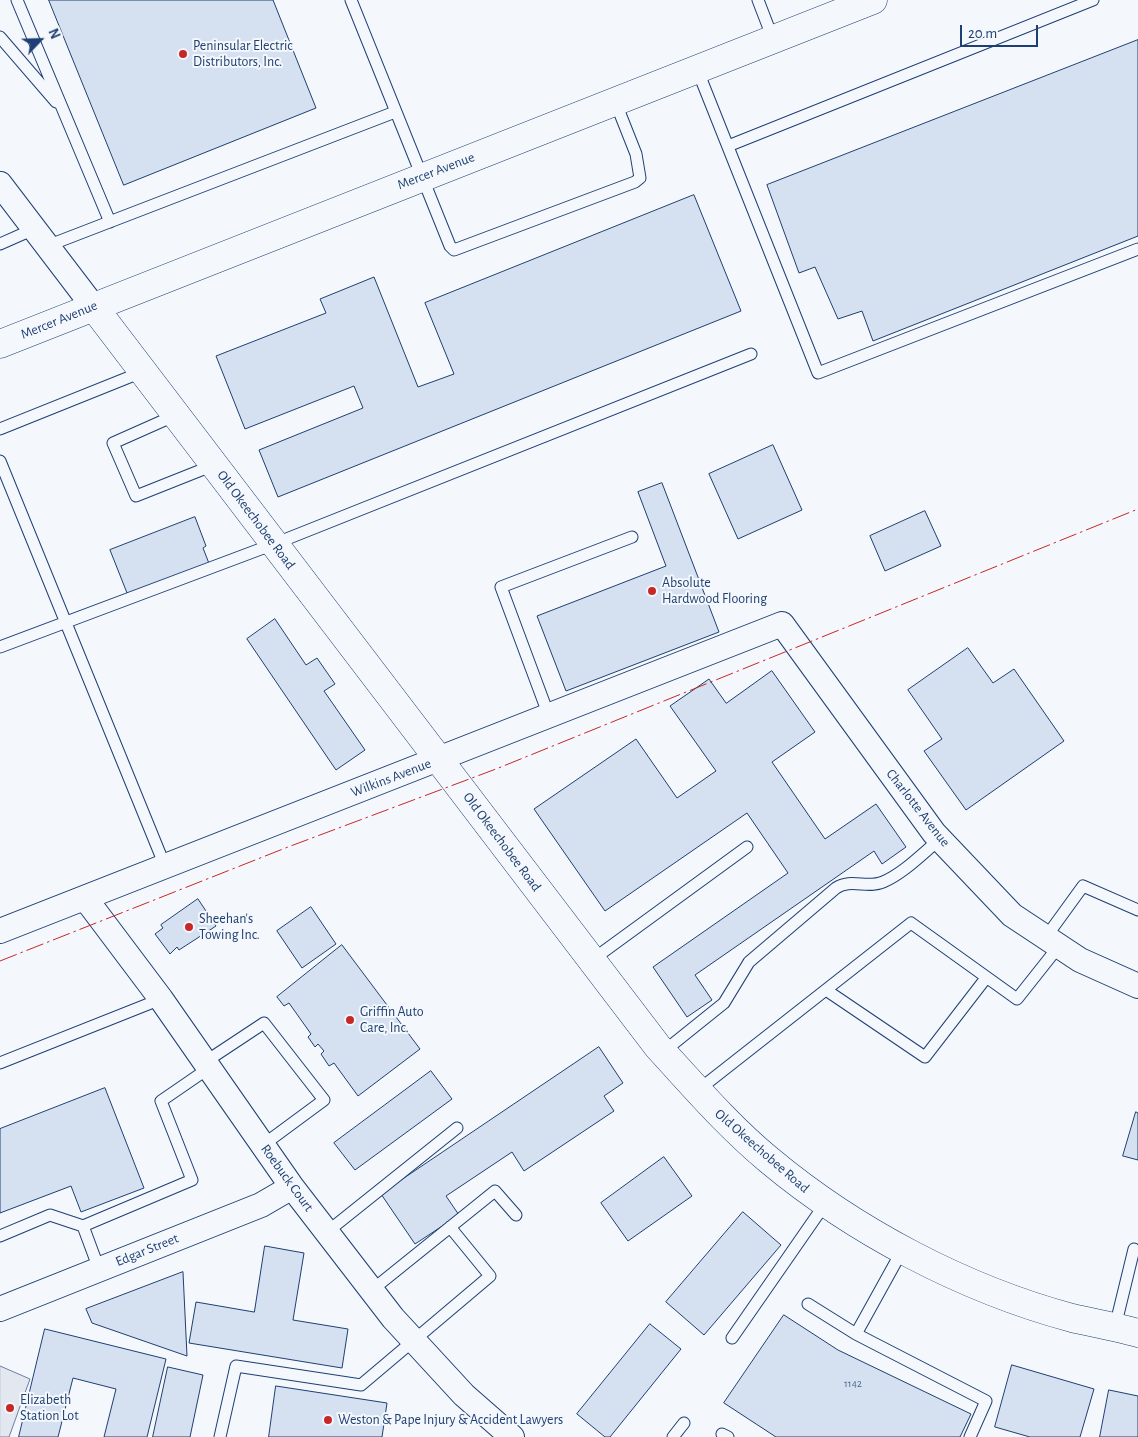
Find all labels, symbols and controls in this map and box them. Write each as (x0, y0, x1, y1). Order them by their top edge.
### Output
north arrow (15, 15, 65, 65)
scale bar (963, 15, 1040, 47)
text: 20 m (968, 26, 997, 41)
text: N (45, 27, 62, 41)
place label: Peninsular Electric Distributors, Inc. (193, 38, 293, 70)
marker: Peninsular Electric Distributors, Inc. (177, 48, 189, 60)
street label: Mercer Avenue (395, 149, 477, 193)
street label: Mercer Avenue (18, 297, 100, 343)
street label: Old Okeechobee Road (213, 467, 299, 573)
place label: Absolute Hardwood Flooring (662, 575, 767, 608)
marker: Absolute Hardwood Flooring (646, 585, 658, 597)
street label: Wilkins Avenue (348, 755, 434, 801)
street label: Charlotte Avenue (882, 766, 954, 850)
street label: Old Okeechobee Road (459, 789, 545, 895)
place label: Sheehan's Towing Inc. (199, 911, 260, 944)
marker: Sheehan's Towing Inc. (183, 921, 195, 933)
place label: Griffin Auto Care, Inc. (360, 1004, 424, 1036)
marker: Griffin Auto Care, Inc. (344, 1014, 356, 1026)
street label: Old Okeechobee Road (711, 1105, 813, 1197)
street label: Roebuck Court (257, 1141, 317, 1215)
street label: Edgar Street (113, 1230, 181, 1270)
house number: 1142 (844, 1377, 862, 1391)
place label: Elizabeth Station Lot (20, 1392, 79, 1424)
marker: Elizabeth Station Lot (4, 1402, 16, 1414)
place label: Weston & Pape Injury & Accident Lawyers (338, 1412, 563, 1428)
marker: Weston & Pape Injury & Accident Lawyers (322, 1414, 334, 1426)

